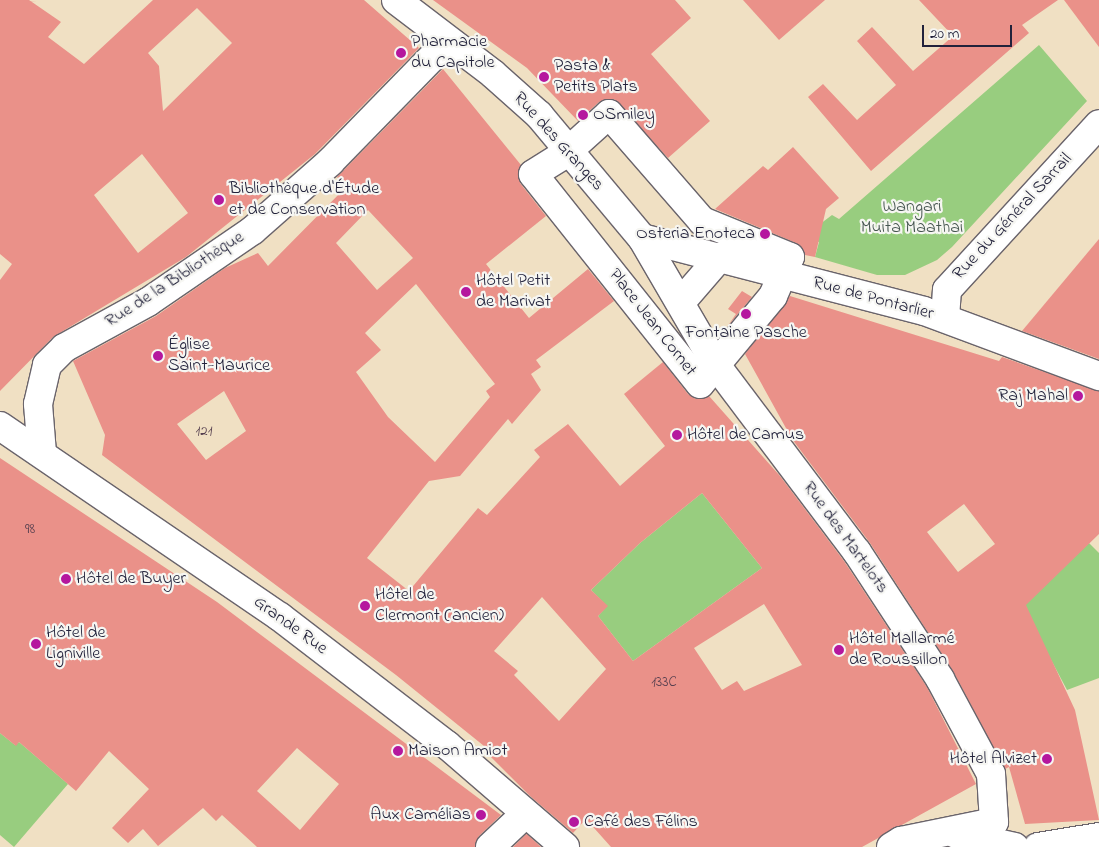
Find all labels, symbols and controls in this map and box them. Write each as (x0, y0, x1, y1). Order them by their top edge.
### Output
scale bar (924, 15, 1014, 47)
text: 20 m (930, 23, 959, 45)
place label: Pharmacie du Capitole (411, 32, 494, 74)
marker: Pharmacie du Capitole (395, 47, 407, 59)
place label: Pasta & Petits Plats (554, 56, 638, 98)
marker: Pasta & Petits Plats (538, 71, 550, 83)
street label: Rue des Granges (508, 88, 608, 196)
place label: OSmiley (593, 104, 655, 126)
marker: OSmiley (577, 109, 589, 121)
street label: Rue du Général Sarrail (949, 149, 1077, 285)
place label: Bibliothèque d'Étude et de Conservation (229, 179, 379, 222)
marker: Bibliothèque d'Étude et de Conservation (213, 194, 225, 206)
park label: Wangari Muita Maathai (861, 197, 963, 240)
place label: Osteria Enoteca (636, 223, 755, 245)
street label: Rue de la Bibliothèque (102, 227, 248, 333)
marker: Osteria Enoteca (759, 228, 771, 240)
street label: Place Jean Cornet (603, 265, 701, 381)
place label: Hôtel Petit de Marivat (476, 271, 551, 314)
street label: Rue de Pontarlier (810, 272, 936, 326)
marker: Hôtel Petit de Marivat (460, 286, 472, 298)
marker: Fontaine Pasche (740, 308, 752, 320)
place label: Fontaine Pasche (685, 322, 807, 344)
place label: Église Saint-Maurice (168, 335, 270, 378)
marker: Église Saint-Maurice (152, 350, 164, 362)
place label: Raj Mahal (998, 385, 1068, 407)
marker: Raj Mahal (1072, 390, 1084, 402)
house number: 121 (196, 423, 212, 441)
place label: Hôtel de Camus (687, 424, 804, 446)
marker: Hôtel de Camus (671, 429, 683, 441)
street label: Rue des Martelots (797, 478, 893, 598)
house number: 98 (25, 521, 35, 539)
place label: Hôtel de Buyer (76, 568, 186, 590)
marker: Hôtel de Buyer (60, 573, 72, 585)
place label: Hôtel de Clermont (ancien) (375, 585, 504, 628)
street label: Grande Rue (249, 592, 331, 660)
marker: Hôtel de Clermont (ancien) (359, 600, 371, 612)
place label: Hôtel de Ligniville (46, 623, 106, 666)
place label: Hôtel Mallarmé de Roussillon (849, 629, 954, 672)
marker: Hôtel de Ligniville (30, 638, 42, 650)
marker: Hôtel Mallarmé de Roussillon (833, 644, 845, 656)
house number: 133C (651, 674, 677, 692)
place label: Maison Amiot (408, 740, 507, 762)
marker: Maison Amiot (392, 745, 404, 757)
place label: Hôtel Alvizet (950, 748, 1037, 770)
marker: Hôtel Alvizet (1041, 753, 1053, 765)
place label: Aux Camélias (370, 804, 471, 826)
marker: Aux Camélias (475, 809, 487, 821)
place label: Café des Félins (584, 811, 698, 833)
marker: Café des Félins (568, 816, 580, 828)

